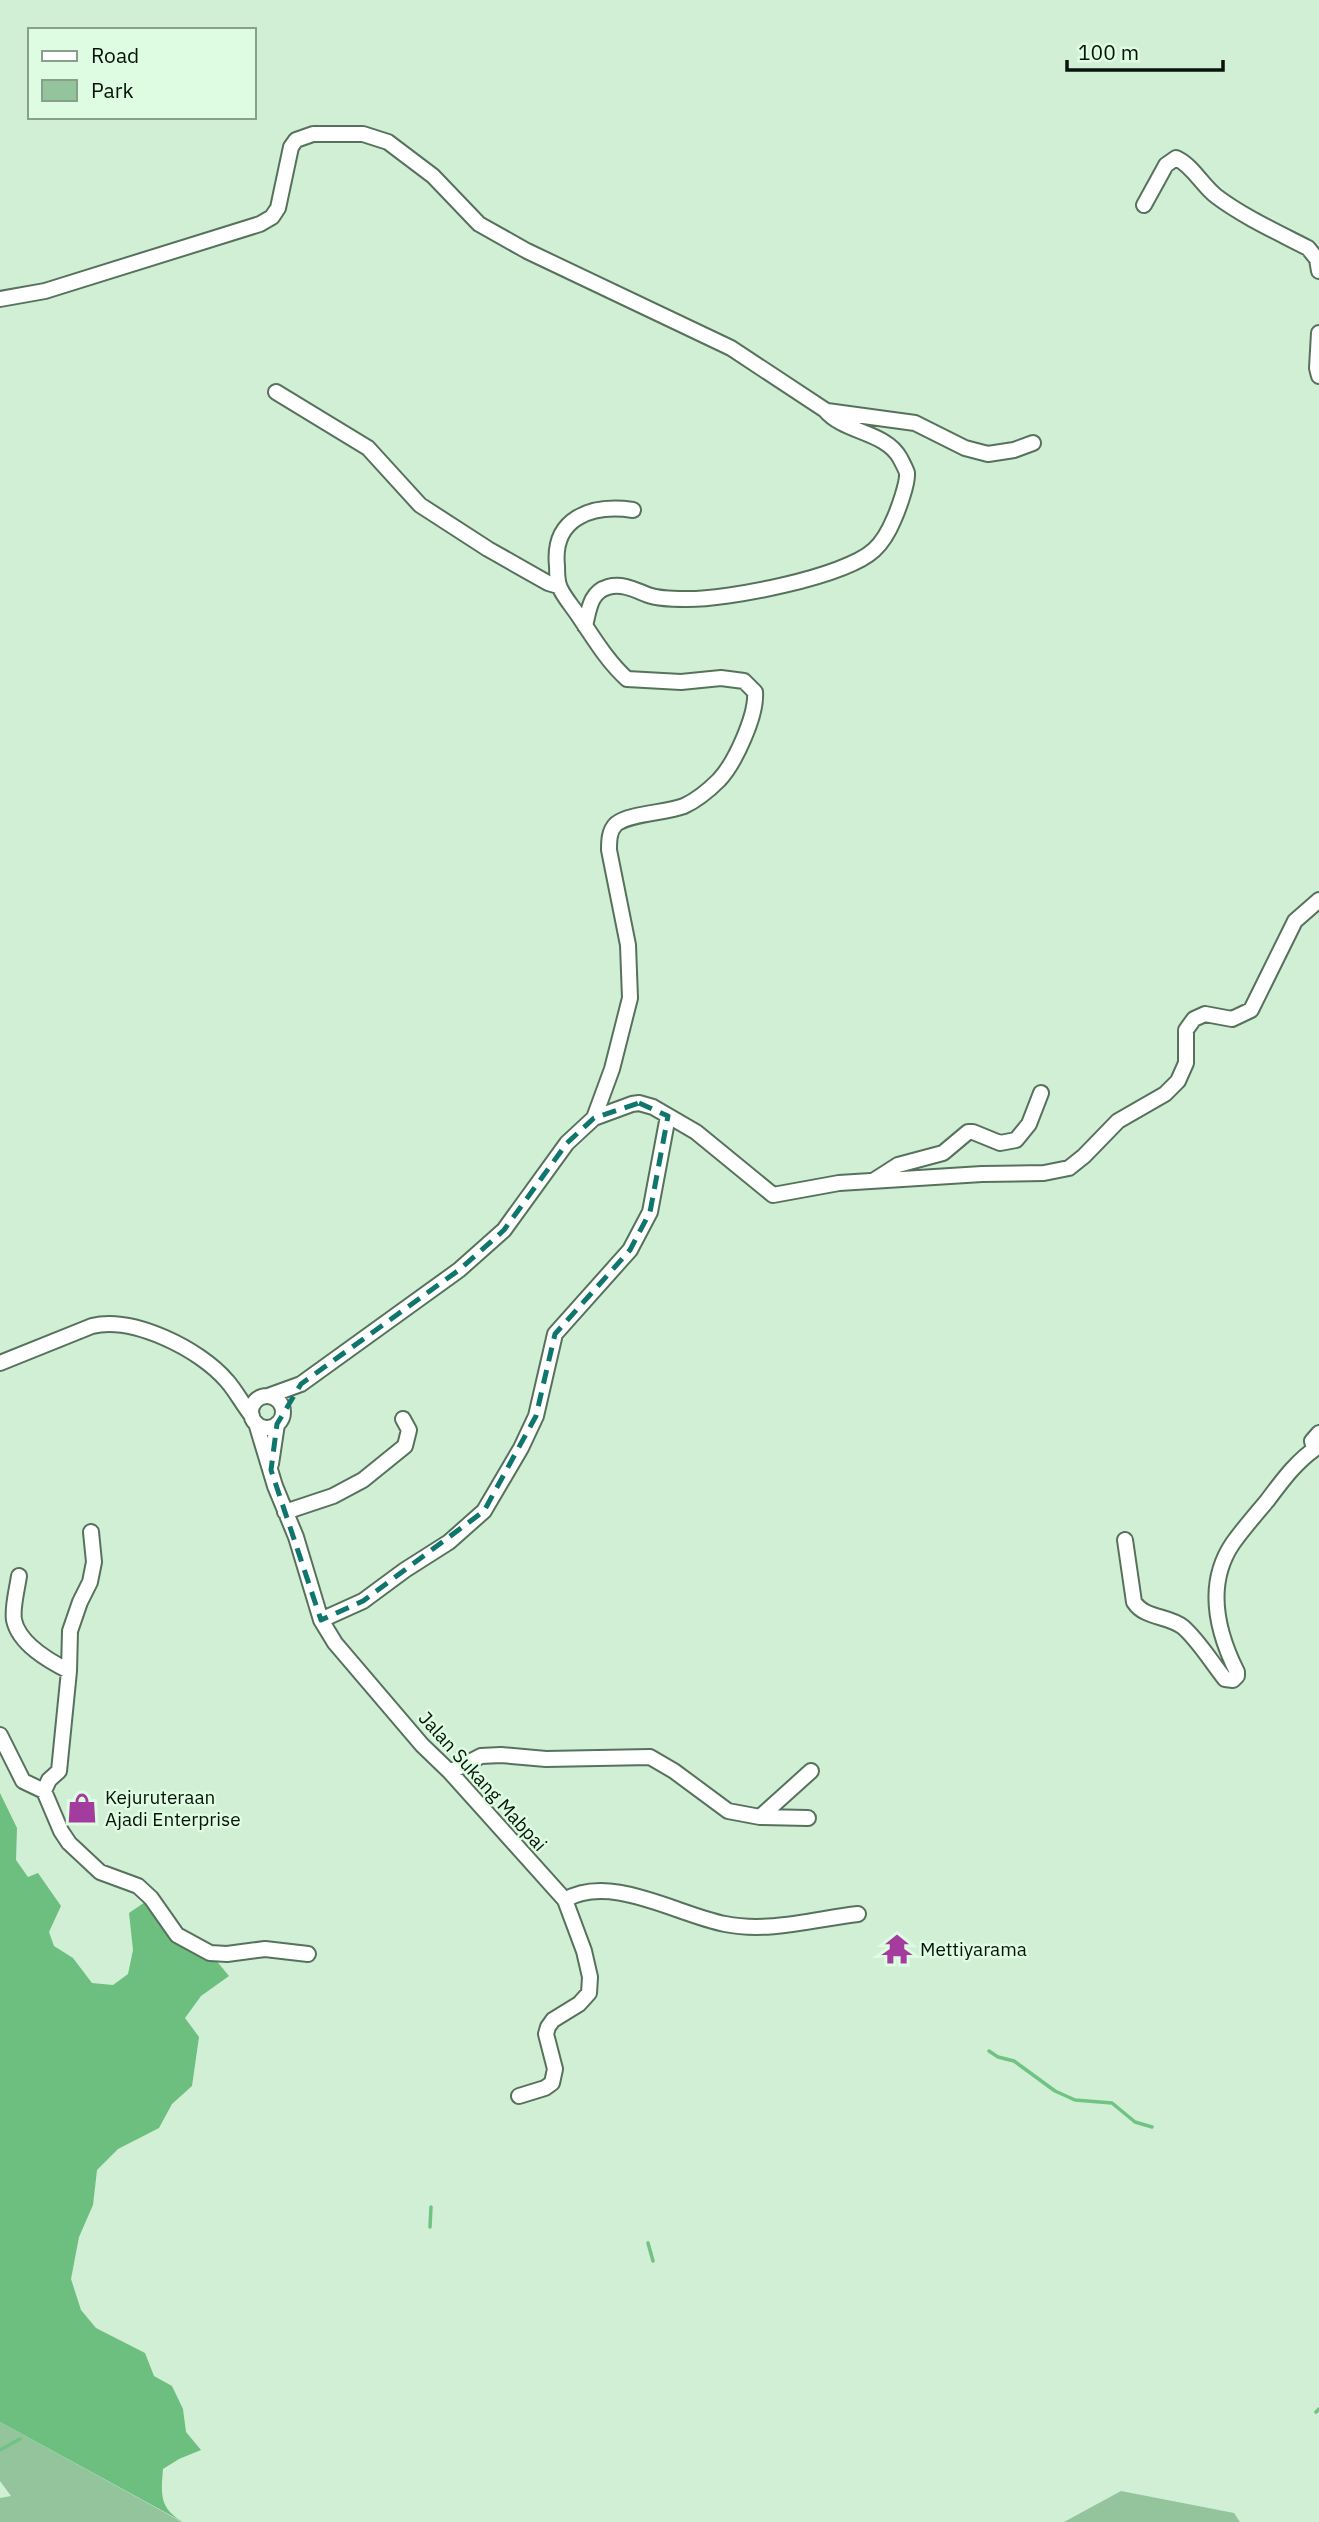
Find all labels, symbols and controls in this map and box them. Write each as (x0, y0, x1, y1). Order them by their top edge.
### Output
legend (28, 28, 256, 119)
scale bar (1067, 28, 1223, 72)
text: 100 m (1078, 38, 1139, 66)
text: Road (91, 41, 139, 69)
text: Park (91, 76, 134, 104)
street label: Jalan Sukang Mabpai (414, 1706, 552, 1856)
place label: Kejuruteraan Ajadi Enterprise (105, 1785, 241, 1831)
shop icon: Kejuruteraan Ajadi Enterprise (65, 1791, 99, 1825)
temple icon: Mettiyarama (880, 1932, 914, 1966)
place label: Mettiyarama (920, 1937, 1027, 1961)

